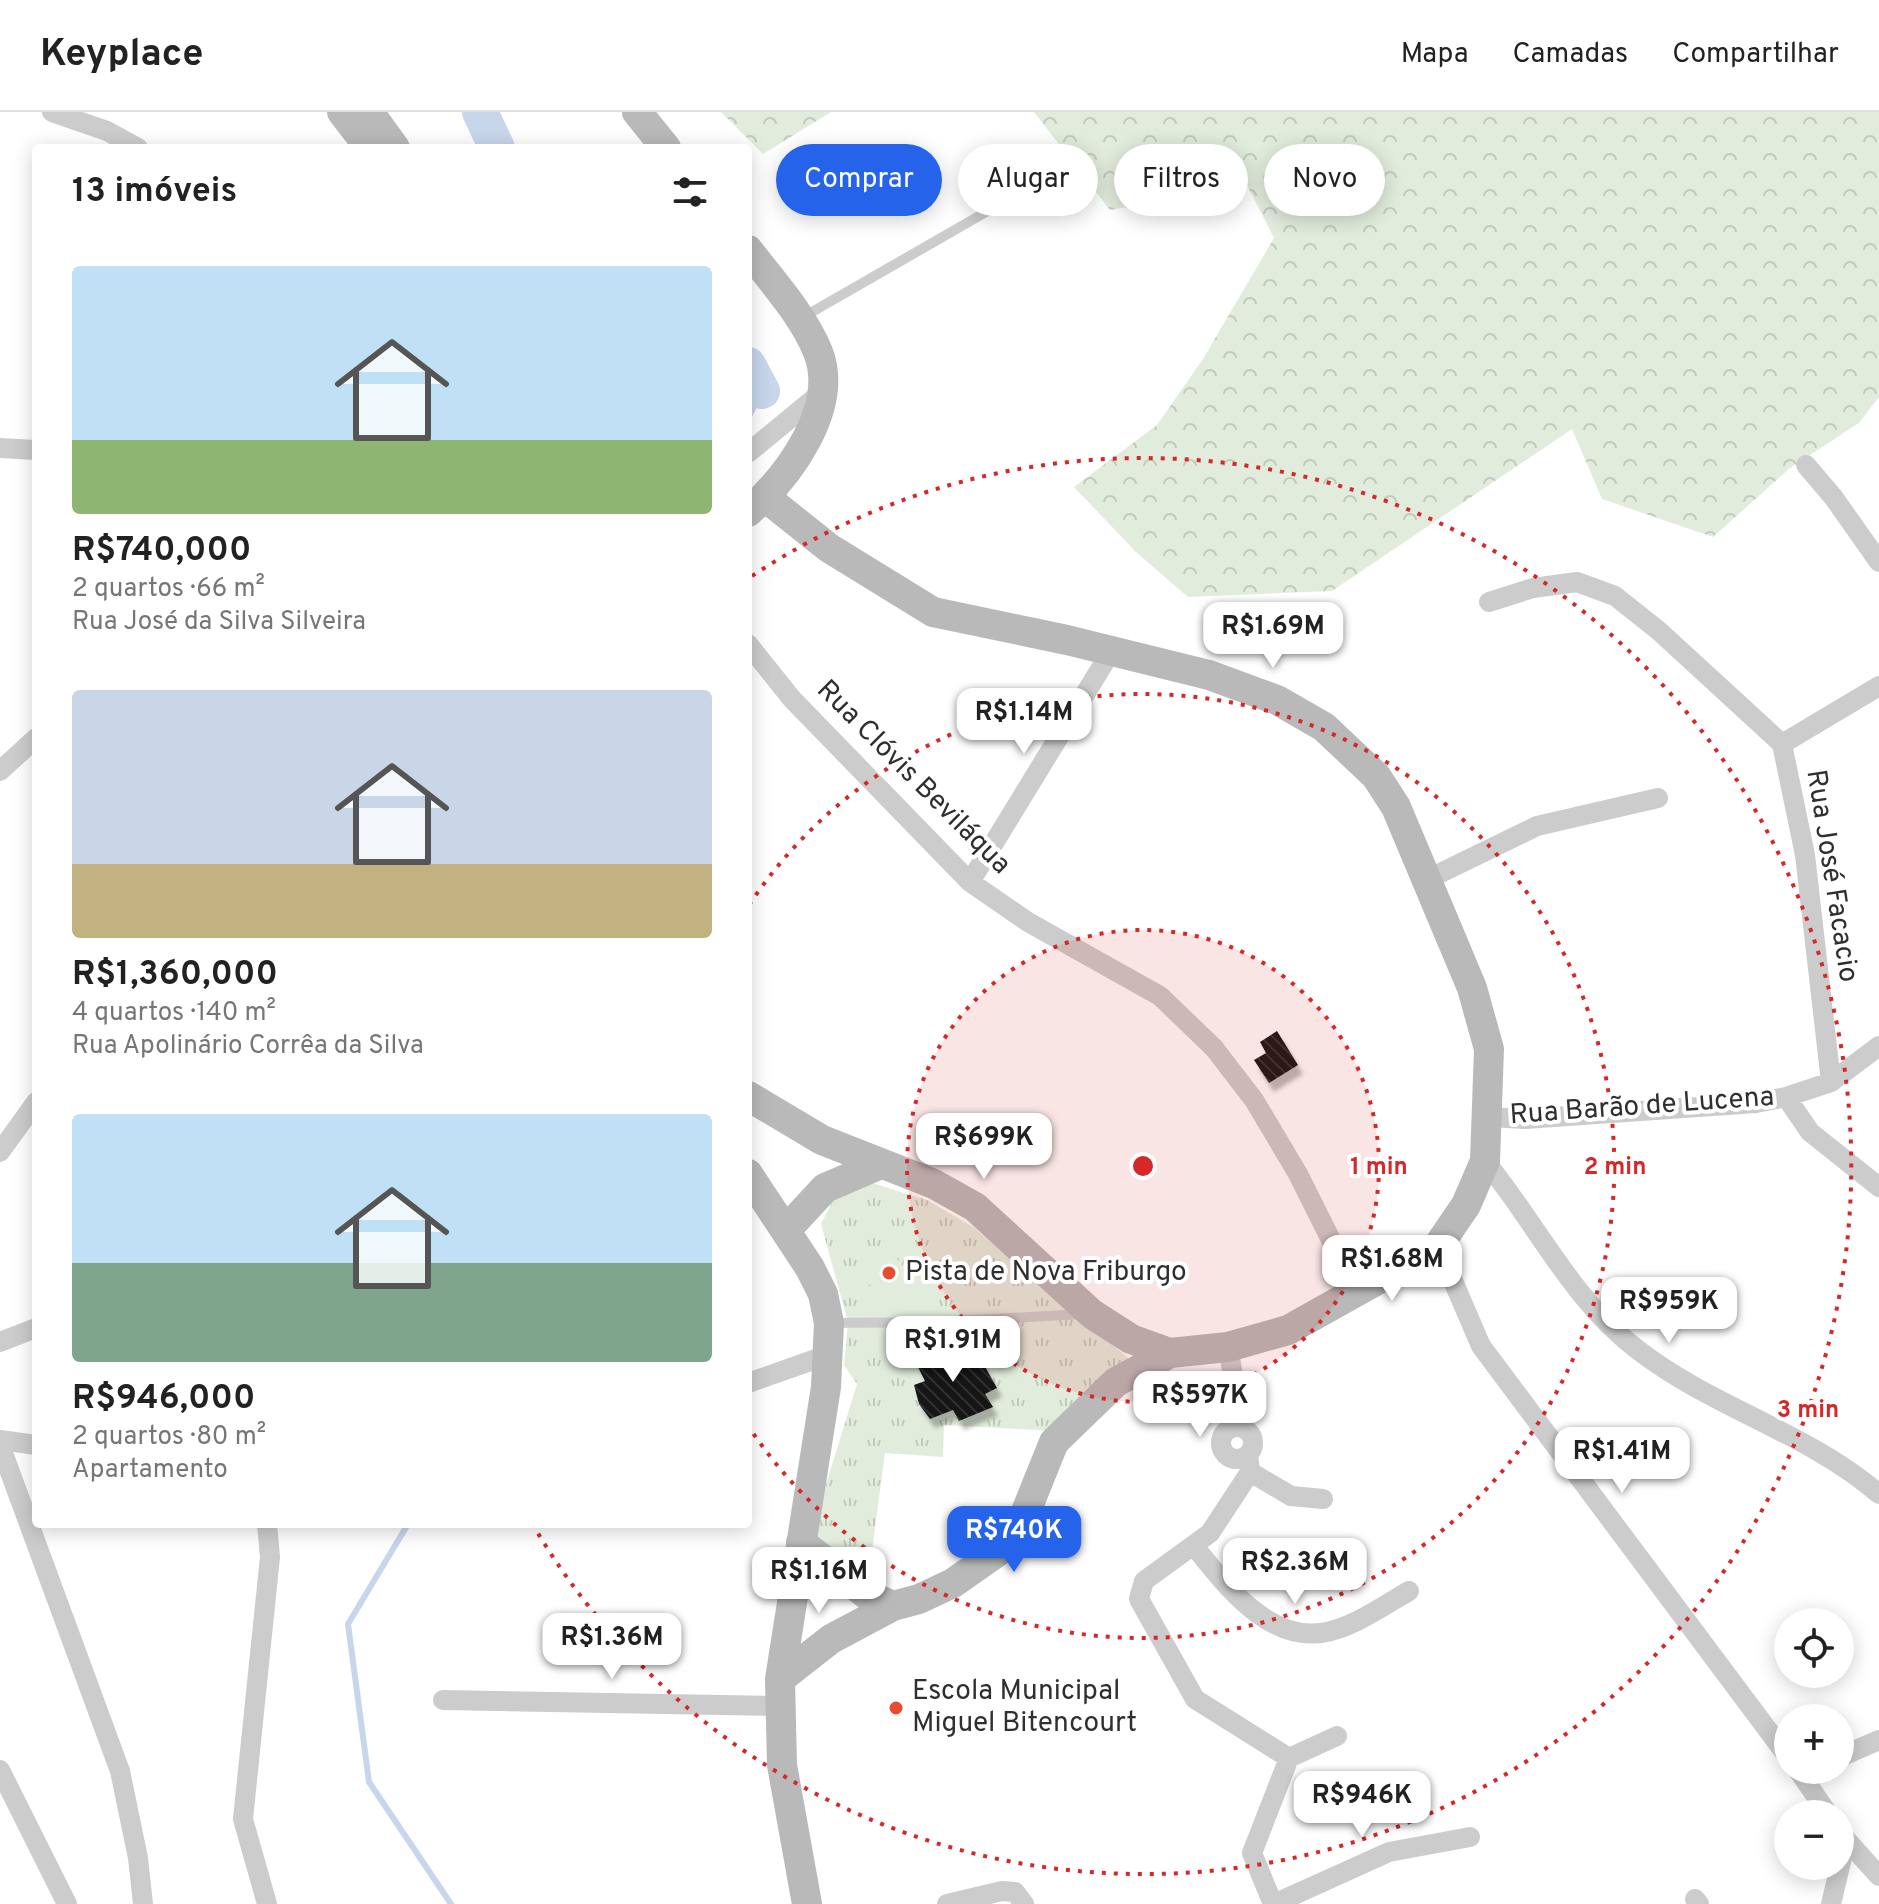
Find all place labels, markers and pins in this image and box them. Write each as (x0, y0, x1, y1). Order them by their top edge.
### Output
pin: R$1.69M (1199, 602, 1347, 670)
pin: R$1.14M (950, 688, 1098, 756)
pin: R$699K (919, 1113, 1049, 1181)
centre of rings (1129, 1152, 1157, 1180)
pin: R$1.68M (1318, 1235, 1466, 1303)
place label: Pista de Nova Friburgo (905, 1255, 1187, 1291)
marker: Pista de Nova Friburgo (880, 1264, 898, 1282)
pin: R$959K (1604, 1277, 1734, 1345)
pin: R$1.91M (879, 1316, 1027, 1384)
pin: R$597K (1135, 1371, 1265, 1439)
pin: R$1.41M (1548, 1427, 1696, 1495)
pin: R$740K (949, 1506, 1079, 1574)
pin: R$2.36M (1221, 1538, 1369, 1606)
pin: R$1.16M (745, 1547, 893, 1615)
pin: R$1.36M (538, 1613, 686, 1681)
place label: Escola Municipal Miguel Bitencourt (912, 1674, 1137, 1742)
marker: Escola Municipal Miguel Bitencourt (887, 1699, 905, 1717)
pin: R$946K (1297, 1771, 1427, 1839)

